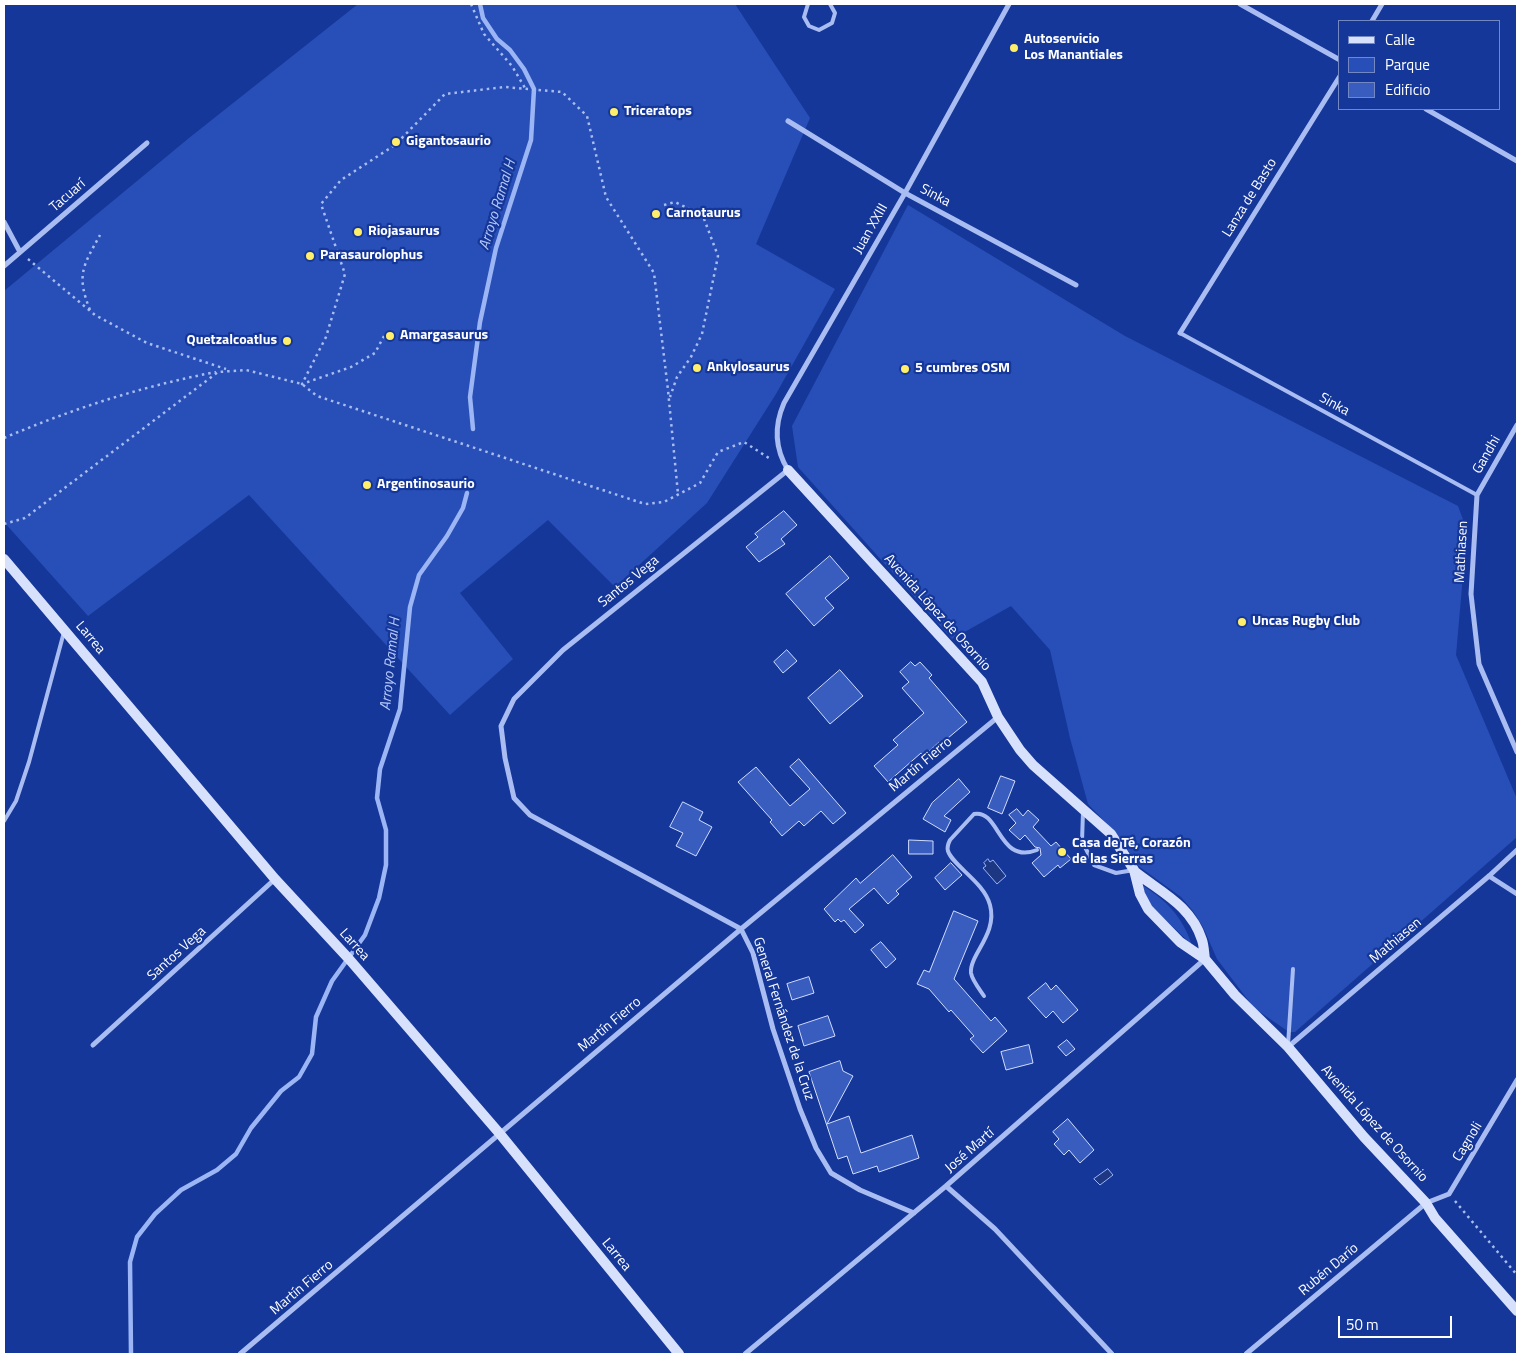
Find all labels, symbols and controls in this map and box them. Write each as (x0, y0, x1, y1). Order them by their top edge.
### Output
legend (1338, 20, 1501, 110)
text: Calle (1385, 28, 1415, 51)
place label: Autoservicio Los Manantiales (1024, 32, 1123, 64)
marker: Autoservicio Los Manantiales (1008, 42, 1020, 54)
text: Parque (1385, 53, 1430, 76)
text: Edificio (1385, 78, 1430, 101)
place label: Triceratops (624, 104, 692, 120)
marker: Triceratops (608, 106, 620, 118)
place label: Gigantosaurio (406, 134, 491, 150)
marker: Gigantosaurio (390, 136, 402, 148)
street label: Lanza de Basto (1219, 156, 1281, 240)
water label: Arroyo Ramal H (476, 158, 520, 252)
street label: Tacuarí (47, 176, 89, 216)
street label: Sinka (917, 181, 953, 211)
street label: Juan XXIII (850, 201, 892, 257)
place label: Carnotaurus (666, 206, 741, 222)
marker: Carnotaurus (650, 208, 662, 220)
place label: Riojasaurus (368, 224, 440, 240)
marker: Riojasaurus (352, 226, 364, 238)
place label: Parasaurolophus (320, 248, 423, 264)
marker: Parasaurolophus (304, 250, 316, 262)
place label: Amargasaurus (400, 328, 488, 344)
marker: Amargasaurus (384, 330, 396, 342)
place label: Quetzalcoatlus (187, 333, 277, 349)
marker: Quetzalcoatlus (281, 335, 293, 347)
place label: Ankylosaurus (707, 360, 790, 376)
place label: 5 cumbres OSM (915, 361, 1010, 377)
marker: Ankylosaurus (691, 362, 703, 374)
marker: 5 cumbres OSM (899, 363, 911, 375)
street label: Sinka (1316, 390, 1352, 420)
street label: Gandhi (1469, 433, 1505, 477)
place label: Argentinosaurio (377, 477, 475, 493)
marker: Argentinosaurio (361, 479, 373, 491)
street label: Mathiasen (1452, 520, 1472, 584)
street label: Avenida López de Osornio (880, 551, 994, 675)
street label: Santos Vega (595, 553, 663, 611)
place label: Uncas Rugby Club (1252, 614, 1360, 630)
marker: Uncas Rugby Club (1236, 616, 1248, 628)
water label: Arroyo Ramal H (377, 617, 405, 711)
street label: Larrea (72, 618, 108, 658)
street label: Martín Fierro (886, 734, 956, 796)
place label: Casa de Té, Corazón de las Sierras (1072, 836, 1191, 869)
marker: Casa de Té, Corazón de las Sierras (1056, 846, 1068, 858)
street label: Mathiasen (1367, 915, 1425, 967)
street label: Santos Vega (144, 923, 210, 985)
street label: Larrea (335, 926, 373, 964)
street label: General Fernández de la Cruz (749, 935, 817, 1103)
street label: Martín Fierro (575, 994, 645, 1056)
street label: Avenida López de Osornio (1317, 1062, 1431, 1186)
street label: Cagnoli (1450, 1119, 1486, 1165)
street label: José Martí (942, 1125, 998, 1177)
street label: Larrea (598, 1235, 634, 1275)
street label: Rubén Darío (1296, 1240, 1362, 1300)
street label: Martín Fierro (267, 1257, 337, 1319)
scale bar (1341, 1306, 1455, 1338)
text: 50 m (1346, 1313, 1379, 1336)

